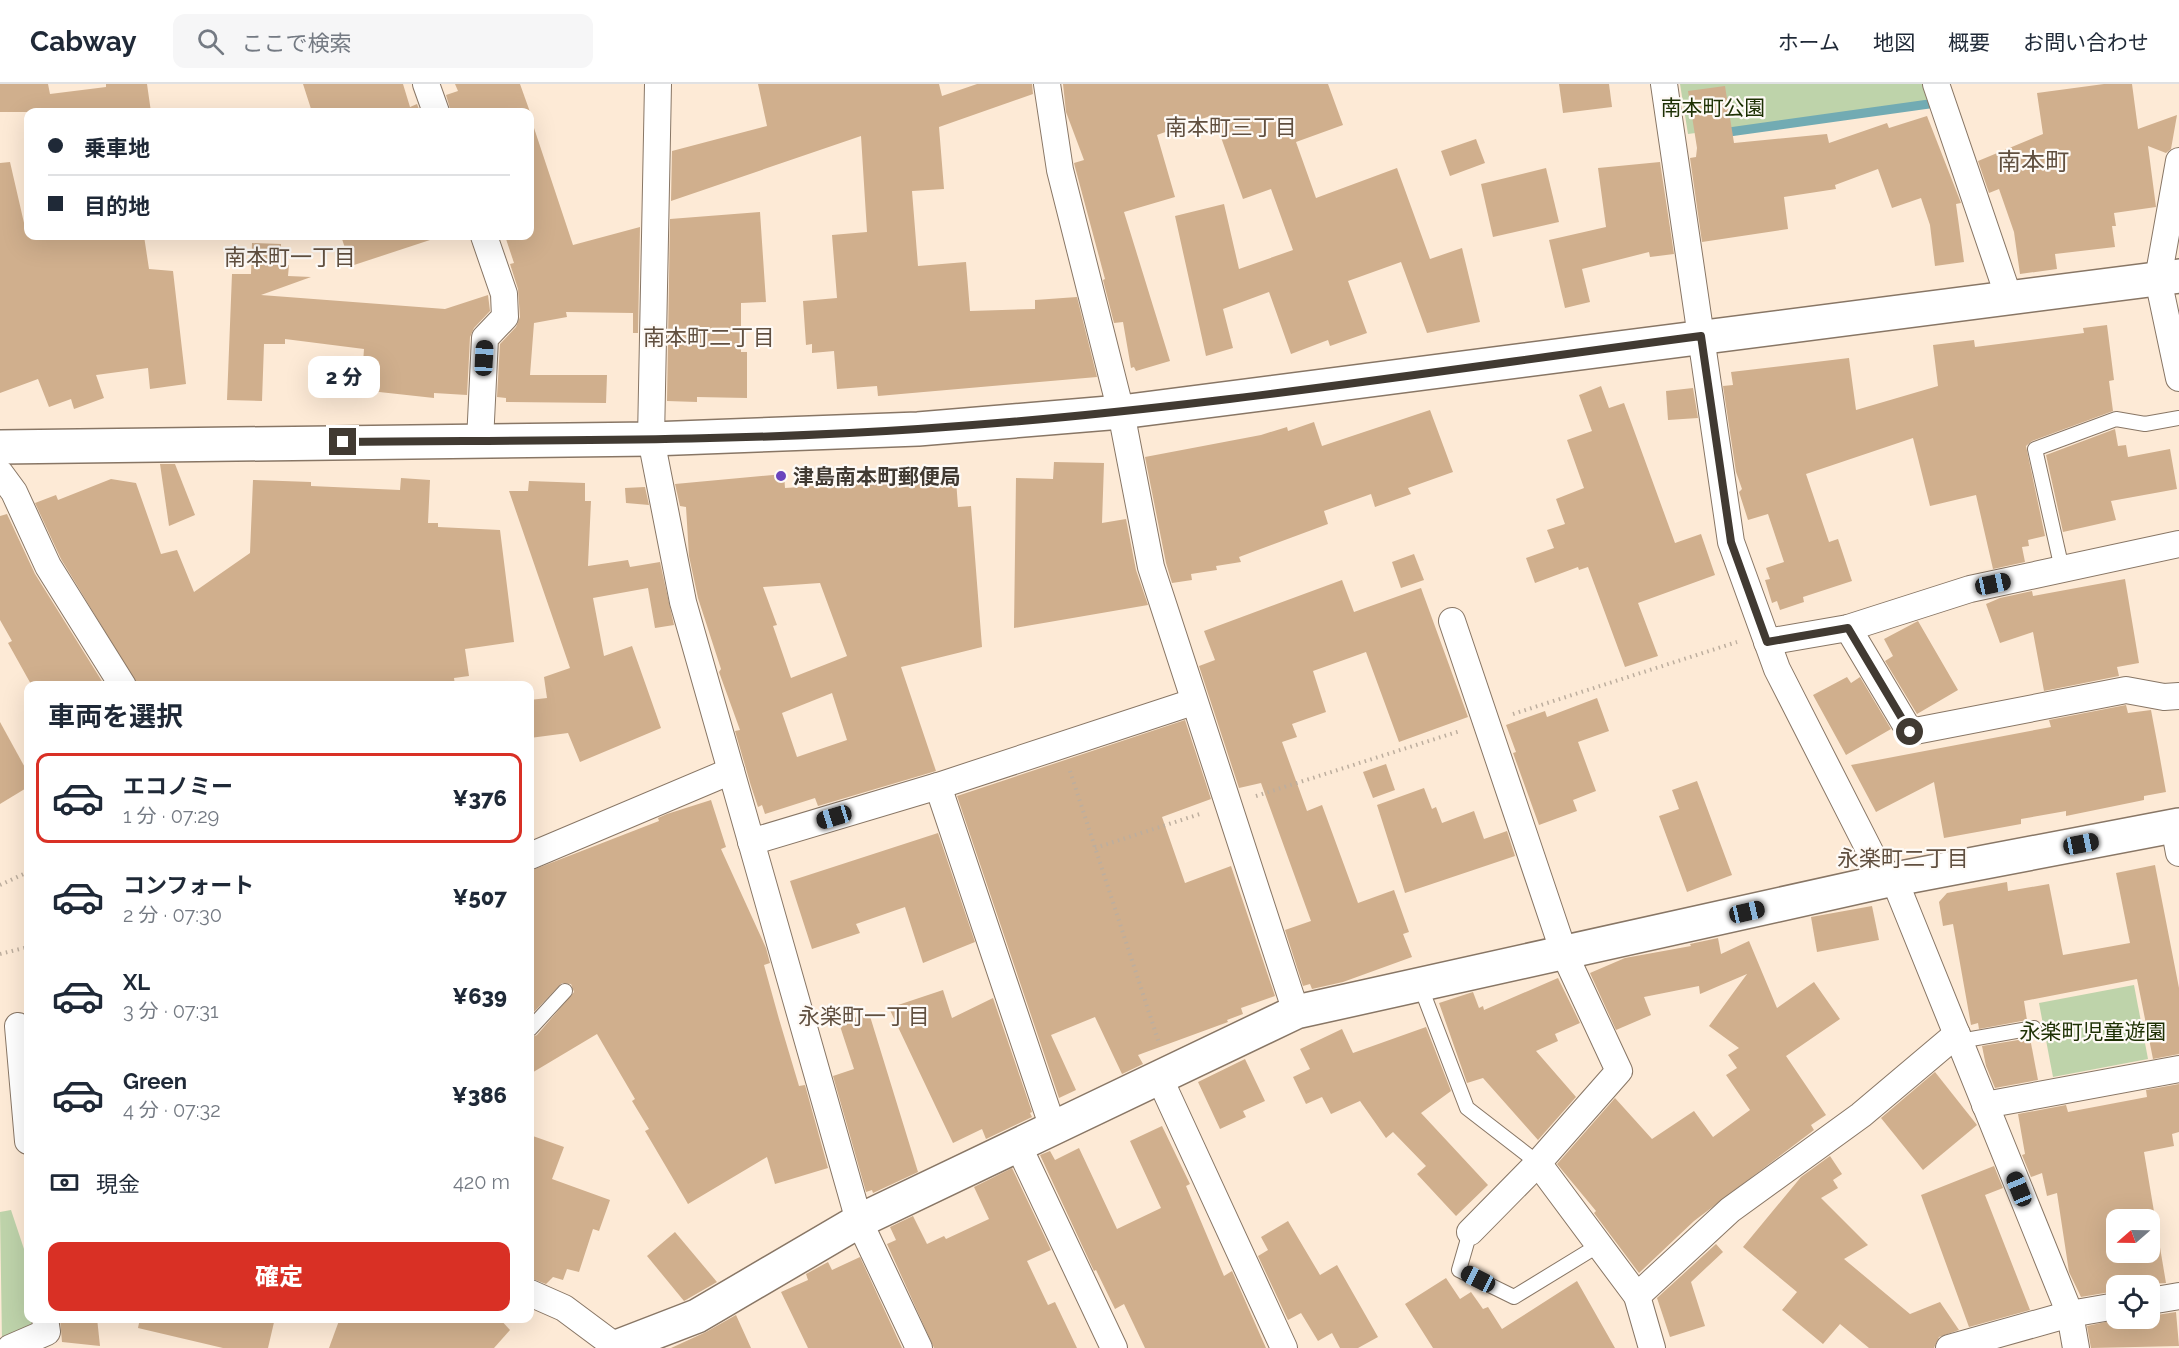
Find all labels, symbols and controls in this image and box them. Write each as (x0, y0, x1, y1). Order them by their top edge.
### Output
search box (173, 14, 593, 68)
text: Cabway (30, 25, 137, 58)
icon: search (194, 25, 227, 58)
text: ここで検索 (242, 30, 352, 56)
text: ホーム (1778, 30, 1840, 55)
text: 地図 (1873, 30, 1915, 55)
text: 概要 (1948, 30, 1990, 55)
text: お問い合わせ (2023, 30, 2149, 55)
park label: 南本町公園 (1661, 95, 1766, 120)
district label: 南本町三丁目 (1165, 114, 1297, 140)
text: 乗車地 (84, 135, 150, 161)
district label: 南本町 (1997, 147, 2069, 176)
text: 目的地 (84, 193, 150, 219)
district label: 南本町一丁目 (224, 244, 356, 270)
district label: 南本町二丁目 (643, 324, 775, 350)
car (474, 340, 494, 376)
callout: 2 分 (307, 355, 379, 397)
text: 2 分 (326, 365, 362, 389)
route end (329, 428, 356, 455)
place label: 津島南本町郵便局 (793, 464, 961, 489)
marker: 津島南本町郵便局 (774, 469, 788, 483)
car (1974, 571, 2012, 597)
text: 車両を選択 (48, 701, 183, 732)
route start (1896, 718, 1923, 745)
icon: car (51, 771, 105, 825)
text: エコノミー (123, 773, 233, 799)
text: ¥376 (452, 785, 507, 811)
car (814, 803, 854, 831)
text: 1 分 · 07:29 (123, 804, 219, 828)
car (2062, 832, 2100, 856)
district label: 永楽町二丁目 (1837, 845, 1969, 871)
icon: car (51, 870, 105, 924)
text: コンフォート (123, 872, 254, 898)
text: ¥507 (453, 884, 507, 910)
car (1727, 899, 1767, 925)
text: 2 分 · 07:30 (123, 903, 222, 927)
icon: car (51, 969, 105, 1023)
text: XL (123, 969, 150, 995)
text: ¥639 (452, 983, 507, 1009)
text: 3 分 · 07:31 (123, 999, 219, 1023)
district label: 永楽町一丁目 (798, 1003, 930, 1029)
park label: 永楽町児童遊園 (2020, 1019, 2167, 1044)
icon: car (51, 1068, 105, 1122)
text: Green (123, 1068, 187, 1094)
text: ¥386 (452, 1082, 507, 1108)
text: 4 分 · 07:32 (123, 1098, 221, 1122)
icon: cash (48, 1166, 81, 1199)
car (2004, 1169, 2034, 1209)
text: 420 m (453, 1170, 510, 1194)
text: 現金 (96, 1171, 140, 1197)
north arrow (2106, 1209, 2160, 1263)
map controls (2106, 1209, 2160, 1329)
button: 確定 (48, 1242, 510, 1311)
car (1458, 1263, 1498, 1295)
button: locate (2106, 1275, 2160, 1329)

